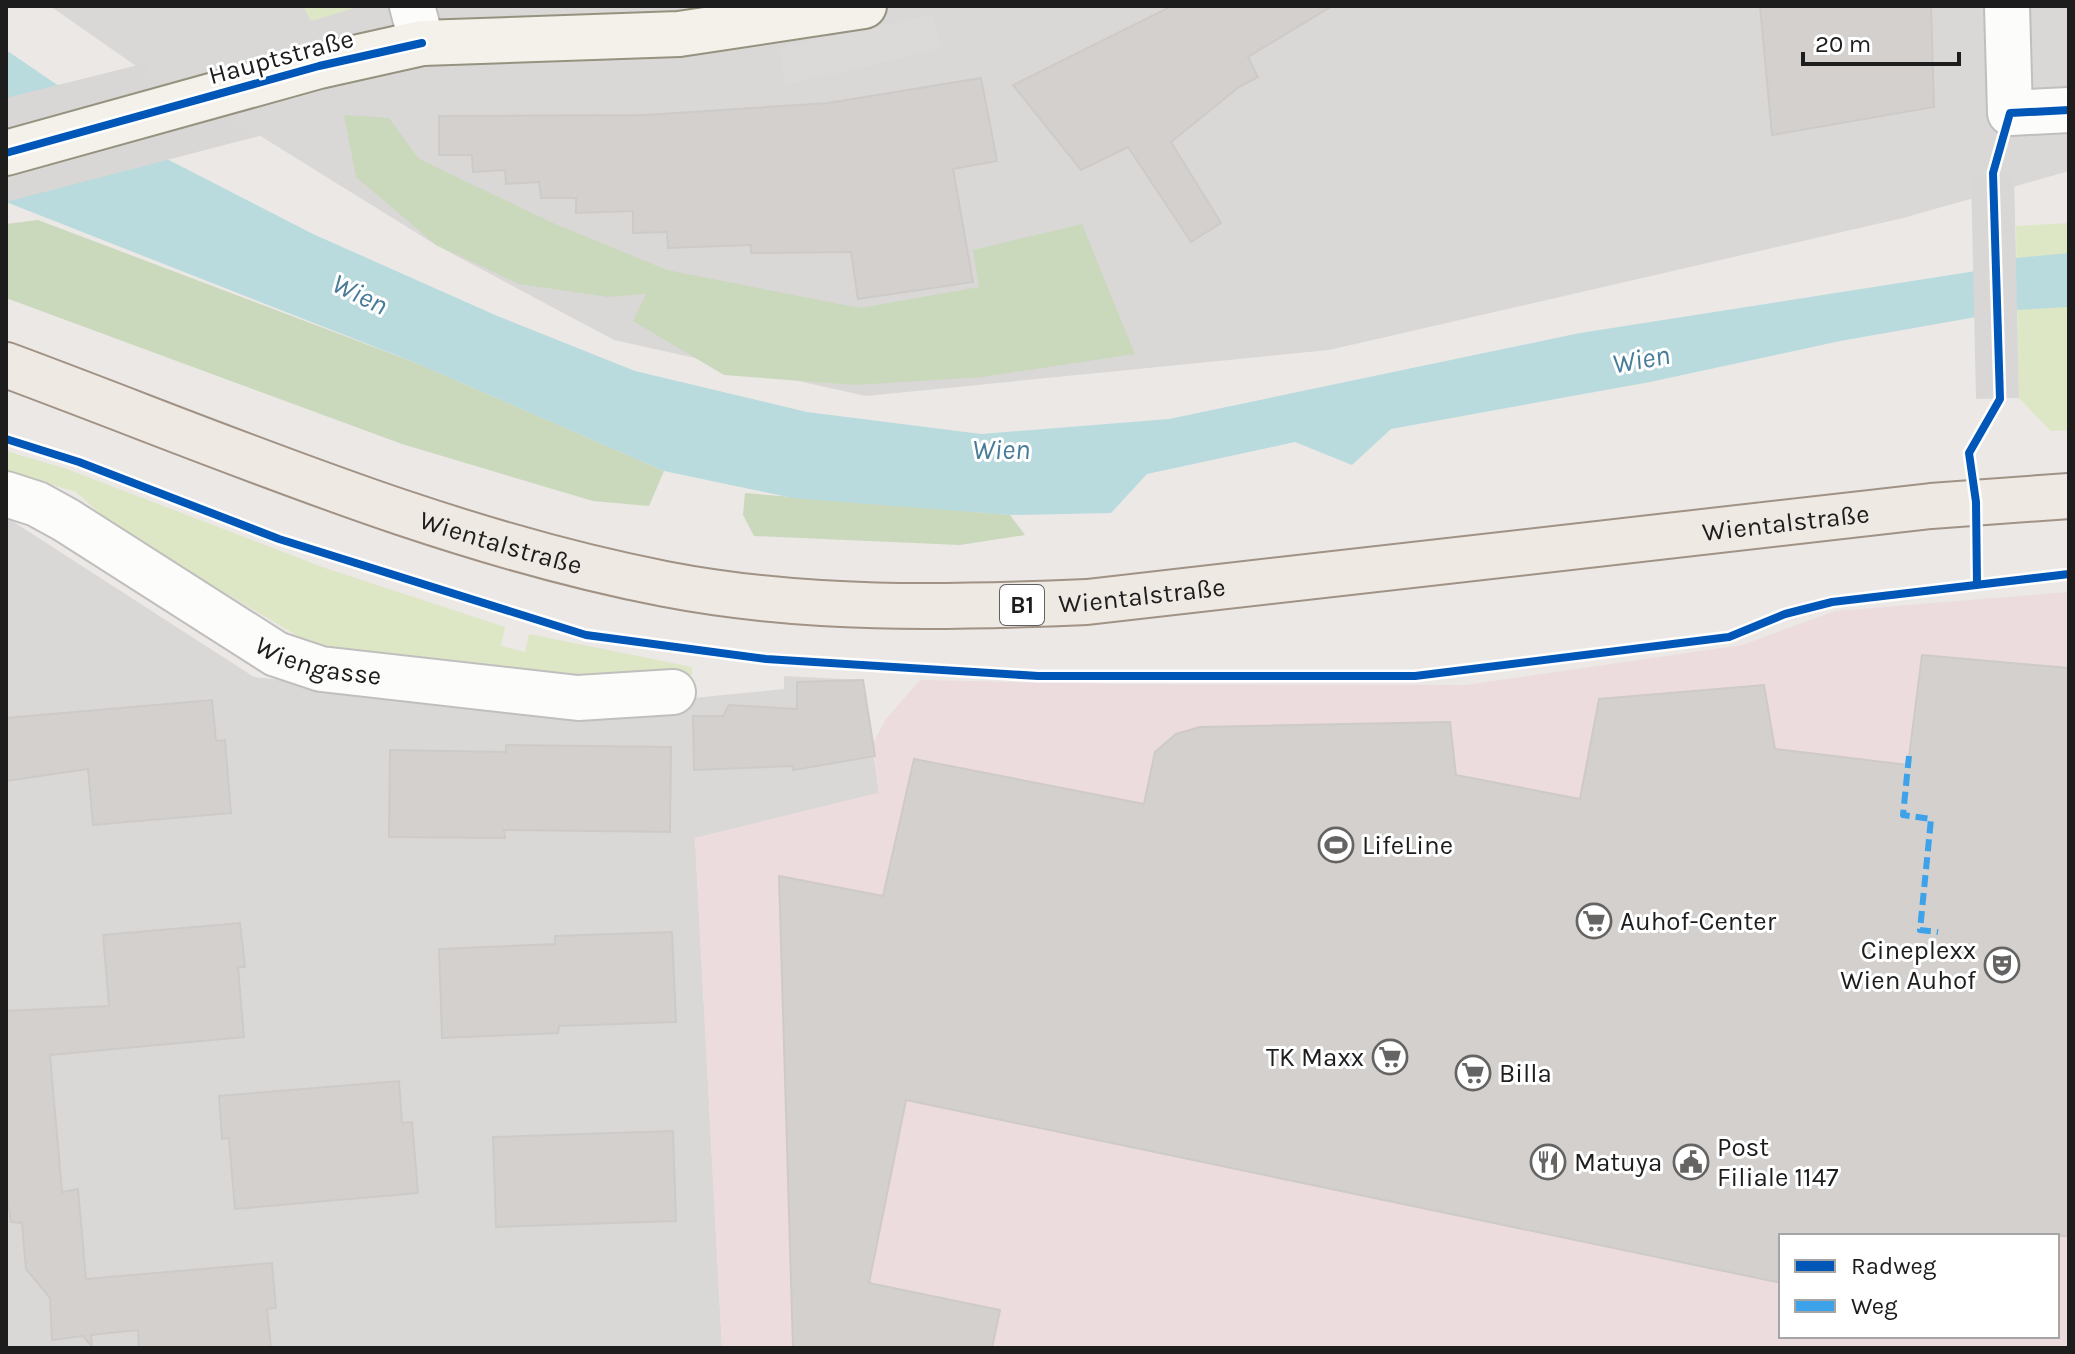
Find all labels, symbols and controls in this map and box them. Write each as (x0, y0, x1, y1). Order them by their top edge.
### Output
scale bar (1803, 16, 1959, 66)
street label: Hauptstraße (205, 23, 357, 91)
text: 20 m (1815, 30, 1871, 58)
water label: Wien (327, 266, 393, 322)
water label: Wien (1609, 338, 1673, 380)
water label: Wien (972, 433, 1030, 466)
street label: Wientalstraße (1701, 498, 1871, 547)
street label: Wientalstraße (416, 504, 585, 581)
street label: Wientalstraße (1058, 571, 1227, 619)
road number: B1 (1000, 585, 1044, 625)
street label: Wiengasse (249, 629, 383, 691)
sports icon: LifeLine (1317, 826, 1355, 864)
place label: LifeLine (1362, 830, 1453, 861)
supermarket icon: Auhof-Center (1575, 902, 1613, 940)
place label: Auhof-Center (1620, 906, 1777, 937)
place label: Cineplexx Wien Auhof (1840, 935, 1977, 996)
theatre icon: Cineplexx Wien Auhof (1983, 946, 2021, 984)
supermarket icon: TK Maxx (1371, 1038, 1409, 1076)
place label: TK Maxx (1266, 1042, 1364, 1073)
supermarket icon: Billa (1454, 1054, 1492, 1092)
place label: Billa (1499, 1058, 1552, 1089)
place label: Post Filiale 1147 (1717, 1132, 1838, 1193)
restaurant icon: Matuya (1529, 1143, 1567, 1181)
public building icon: Post Filiale 1147 (1672, 1143, 1710, 1181)
place label: Matuya (1574, 1147, 1662, 1178)
legend (1779, 1234, 2059, 1338)
text: Radweg (1851, 1252, 1937, 1280)
text: Weg (1851, 1292, 1898, 1320)

